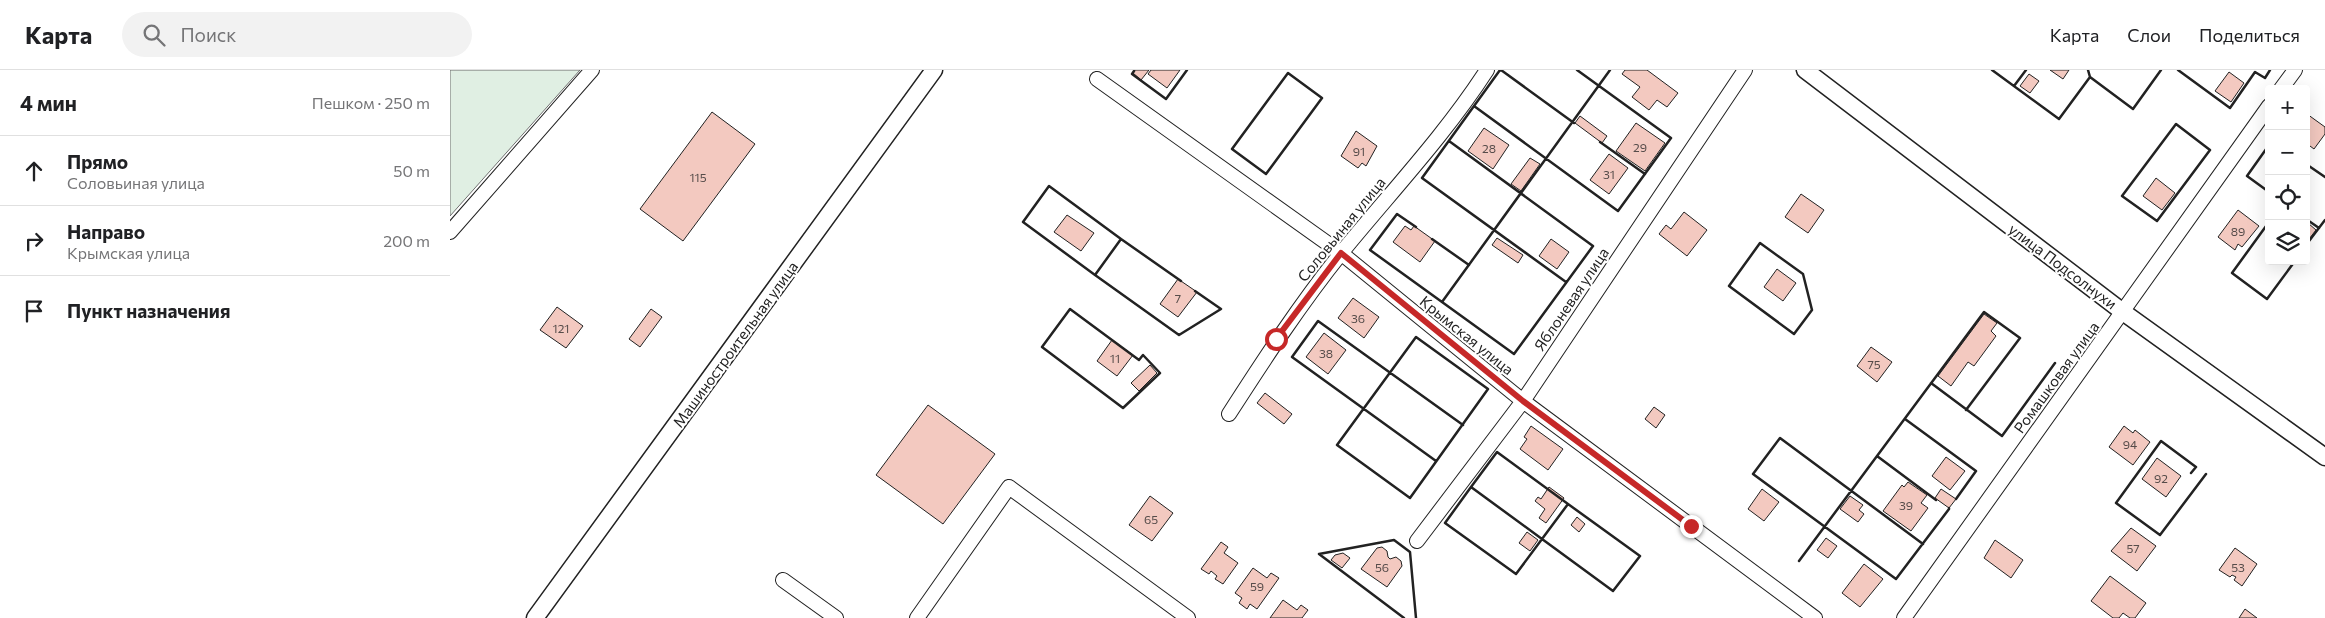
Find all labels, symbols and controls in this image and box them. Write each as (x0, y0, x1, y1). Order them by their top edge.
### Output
search box (122, 12, 472, 57)
text: Карта (25, 20, 92, 49)
icon: search (140, 21, 168, 49)
text: Поиск (180, 23, 236, 46)
text: Карта (2050, 24, 2099, 46)
text: Слои (2127, 24, 2171, 46)
text: Поделиться (2199, 24, 2300, 46)
map controls (2265, 85, 2310, 265)
button: + (2265, 85, 2310, 130)
text: 4 мин (20, 90, 77, 115)
text: Пешком · 250 m (312, 93, 430, 112)
button: − (2265, 130, 2310, 175)
house number: 29 (1633, 140, 1647, 154)
house number: 28 (1482, 141, 1496, 155)
house number: 91 (1353, 144, 1365, 158)
text: Прямо (67, 150, 128, 173)
icon: ahead (20, 157, 48, 185)
text: 50 m (393, 161, 430, 180)
house number: 31 (1603, 167, 1615, 181)
house number: 115 (689, 170, 707, 184)
text: Соловьиная улица (67, 173, 205, 192)
street label: Соловьиная улица (1293, 173, 1389, 285)
button: locate (2265, 175, 2310, 220)
text: Направо (67, 220, 145, 243)
street label: улица Подсолнухи (2005, 220, 2121, 312)
button: layers (2265, 220, 2310, 265)
house number: 89 (2231, 224, 2245, 238)
icon: right (20, 227, 48, 255)
text: 200 m (383, 231, 430, 250)
text: Крымская улица (67, 243, 190, 262)
street label: Яблоневая улица (1530, 244, 1612, 354)
street label: Машиностроительная улица (669, 258, 801, 430)
house number: 7 (1175, 291, 1181, 305)
street label: Крымская улица (1417, 292, 1517, 378)
icon: arrive (20, 297, 48, 325)
text: Пункт назначения (67, 299, 230, 322)
house number: 36 (1351, 311, 1365, 325)
street label: Ромашковая улица (2010, 318, 2102, 436)
house number: 121 (553, 321, 569, 335)
route start (1265, 328, 1288, 351)
house number: 38 (1319, 346, 1333, 360)
house number: 11 (1110, 351, 1120, 365)
house number: 75 (1867, 357, 1881, 371)
house number: 94 (2123, 437, 2137, 451)
house number: 92 (2154, 471, 2168, 485)
house number: 39 (1899, 498, 1913, 512)
house number: 65 (1144, 512, 1158, 526)
route end (1680, 515, 1703, 538)
house number: 57 (2126, 541, 2140, 555)
house number: 56 (1375, 560, 1389, 574)
house number: 53 (2231, 560, 2245, 574)
house number: 59 (1250, 579, 1264, 593)

